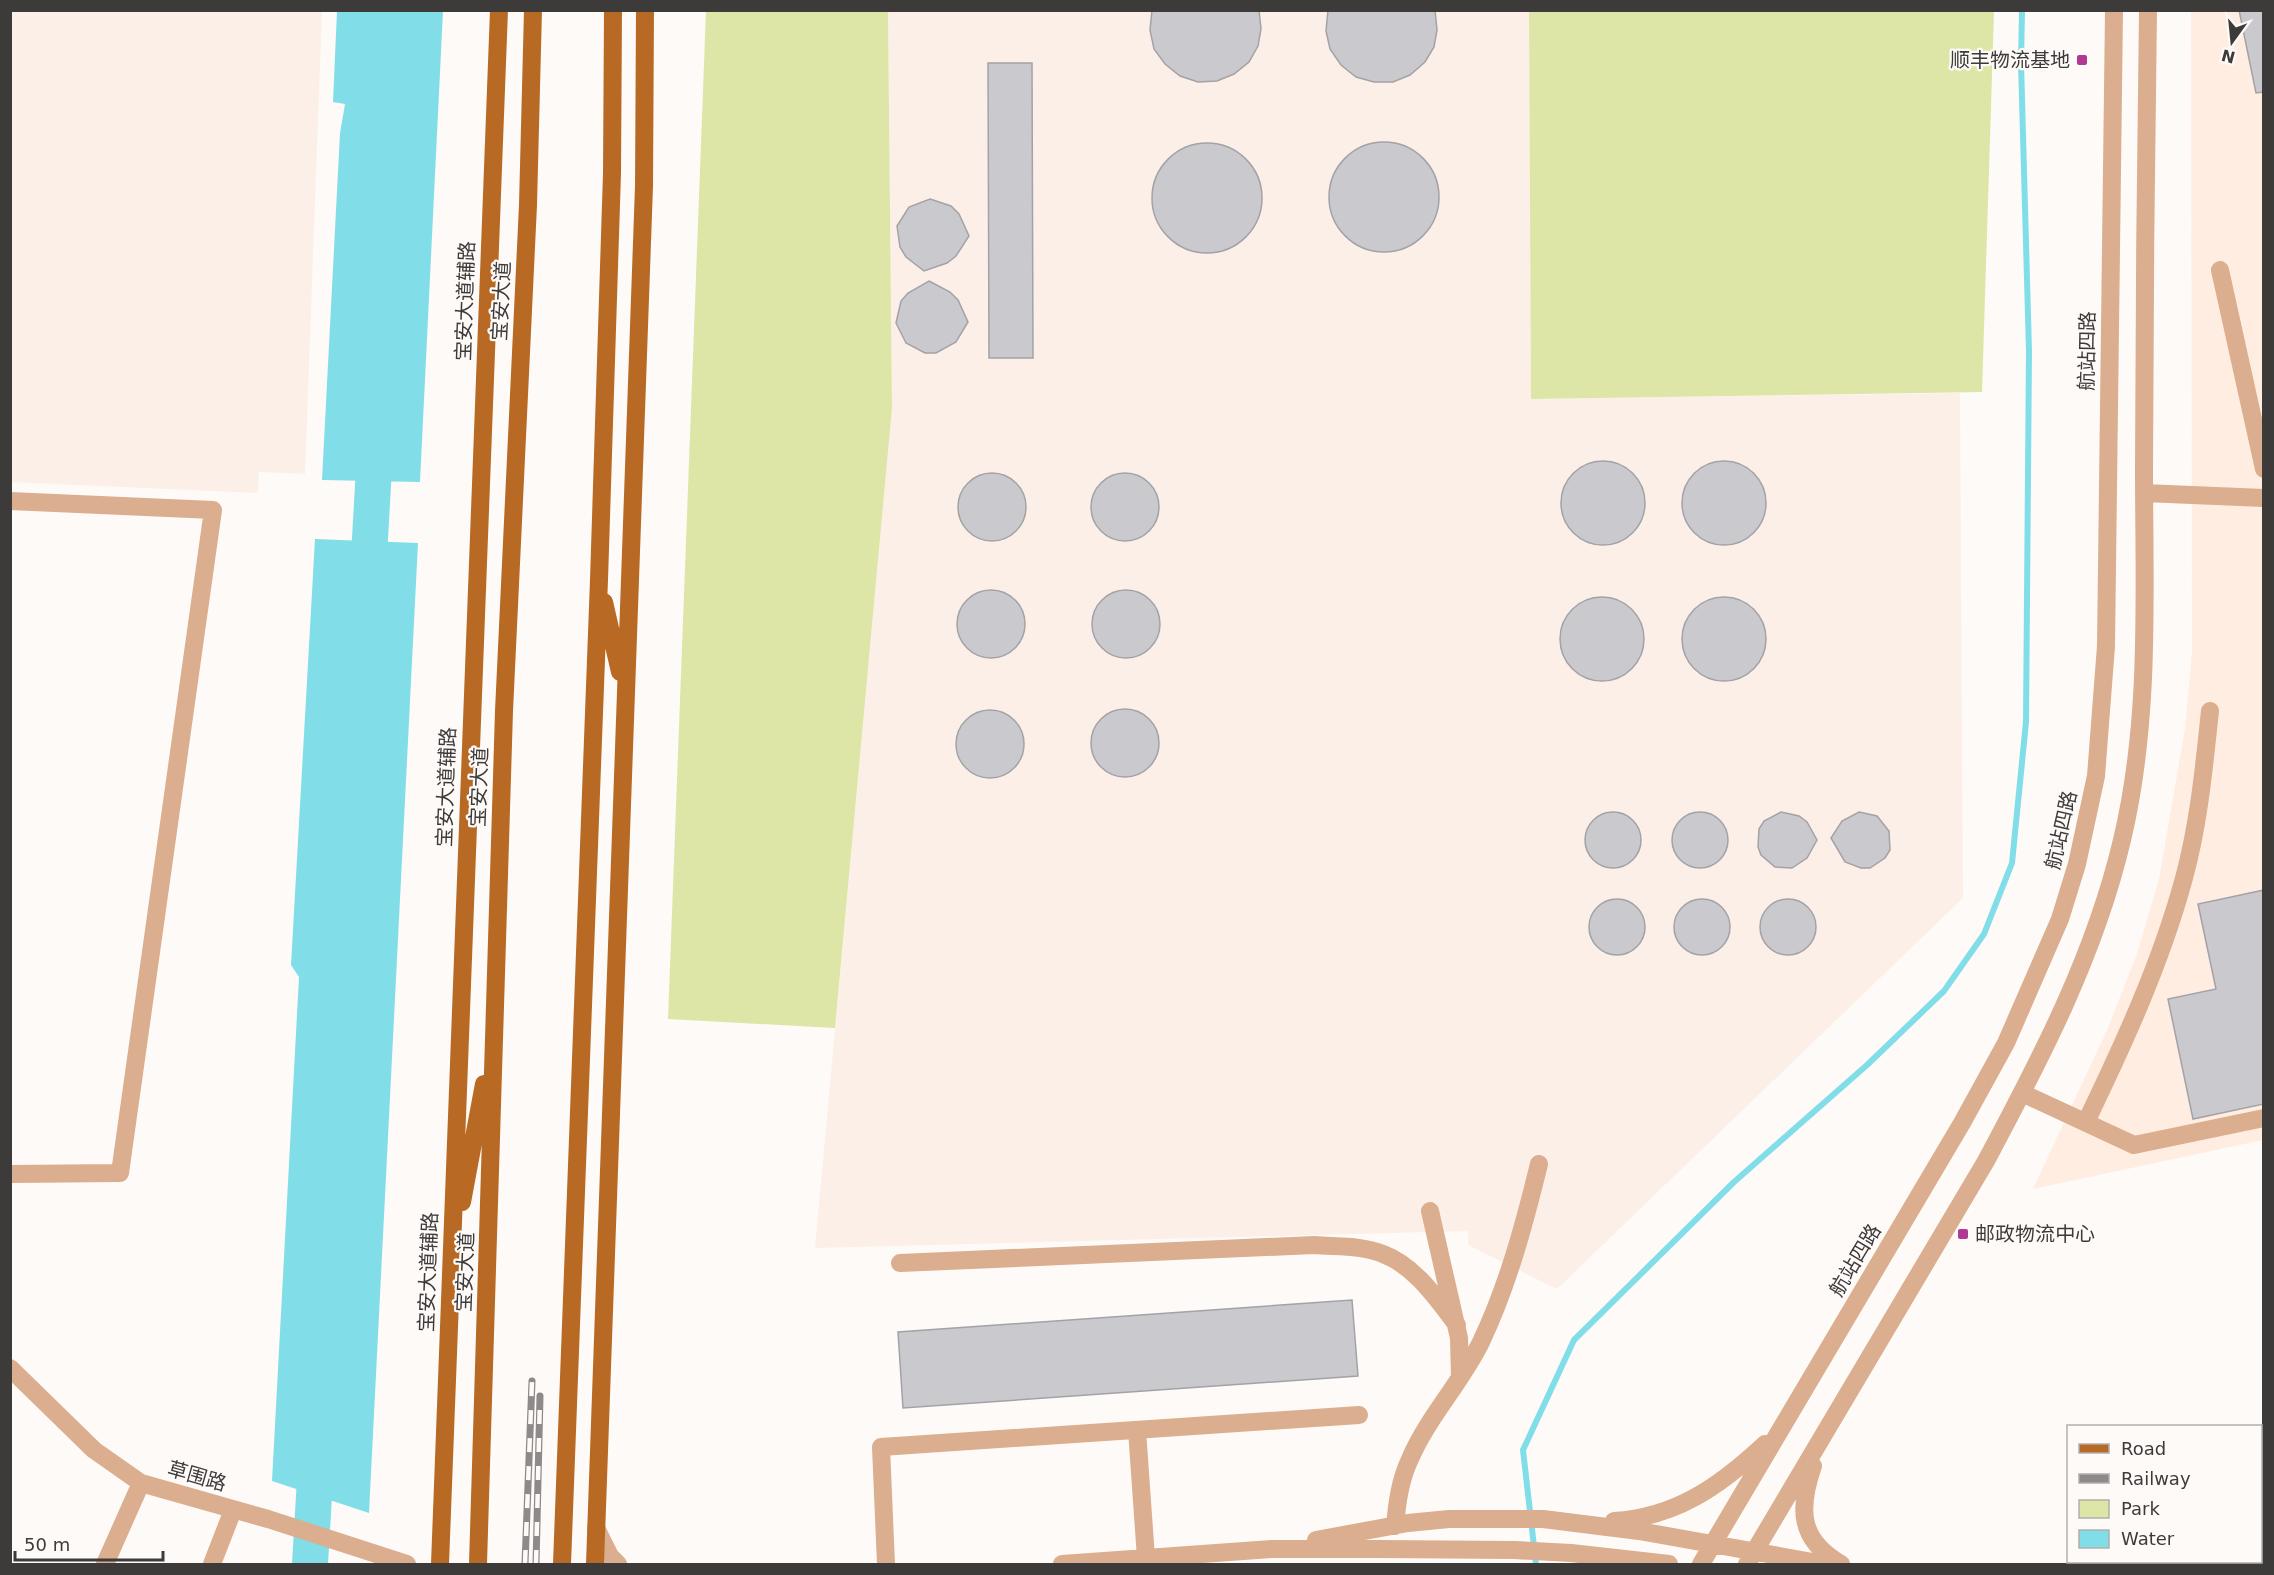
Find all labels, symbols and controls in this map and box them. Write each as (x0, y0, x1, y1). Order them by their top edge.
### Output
north arrow (2202, 12, 2262, 72)
text: N (2219, 45, 2237, 67)
place label: 顺丰物流基地 (1950, 48, 2070, 72)
marker: 顺丰物流基地 (2075, 53, 2089, 67)
street label: 宝安大道辅路 (451, 241, 479, 361)
street label: 宝安大道 (487, 260, 515, 342)
street label: 航站四路 (2074, 311, 2100, 391)
street label: 宝安大道辅路 (432, 727, 460, 847)
street label: 宝安大道 (466, 747, 492, 827)
street label: 航站四路 (2040, 788, 2082, 872)
street label: 宝安大道辅路 (414, 1212, 442, 1332)
street label: 航站四路 (1824, 1220, 1886, 1300)
place label: 邮政物流中心 (1975, 1222, 2095, 1246)
marker: 邮政物流中心 (1956, 1227, 1970, 1241)
street label: 宝安大道 (452, 1232, 478, 1312)
legend (2067, 1425, 2262, 1563)
text: Road (2121, 1438, 2166, 1459)
street label: 草围路 (165, 1456, 229, 1496)
text: Railway (2121, 1468, 2191, 1489)
text: Park (2121, 1498, 2160, 1519)
scale bar (15, 1524, 164, 1562)
text: Water (2121, 1528, 2175, 1549)
text: 50 m (24, 1534, 70, 1555)

